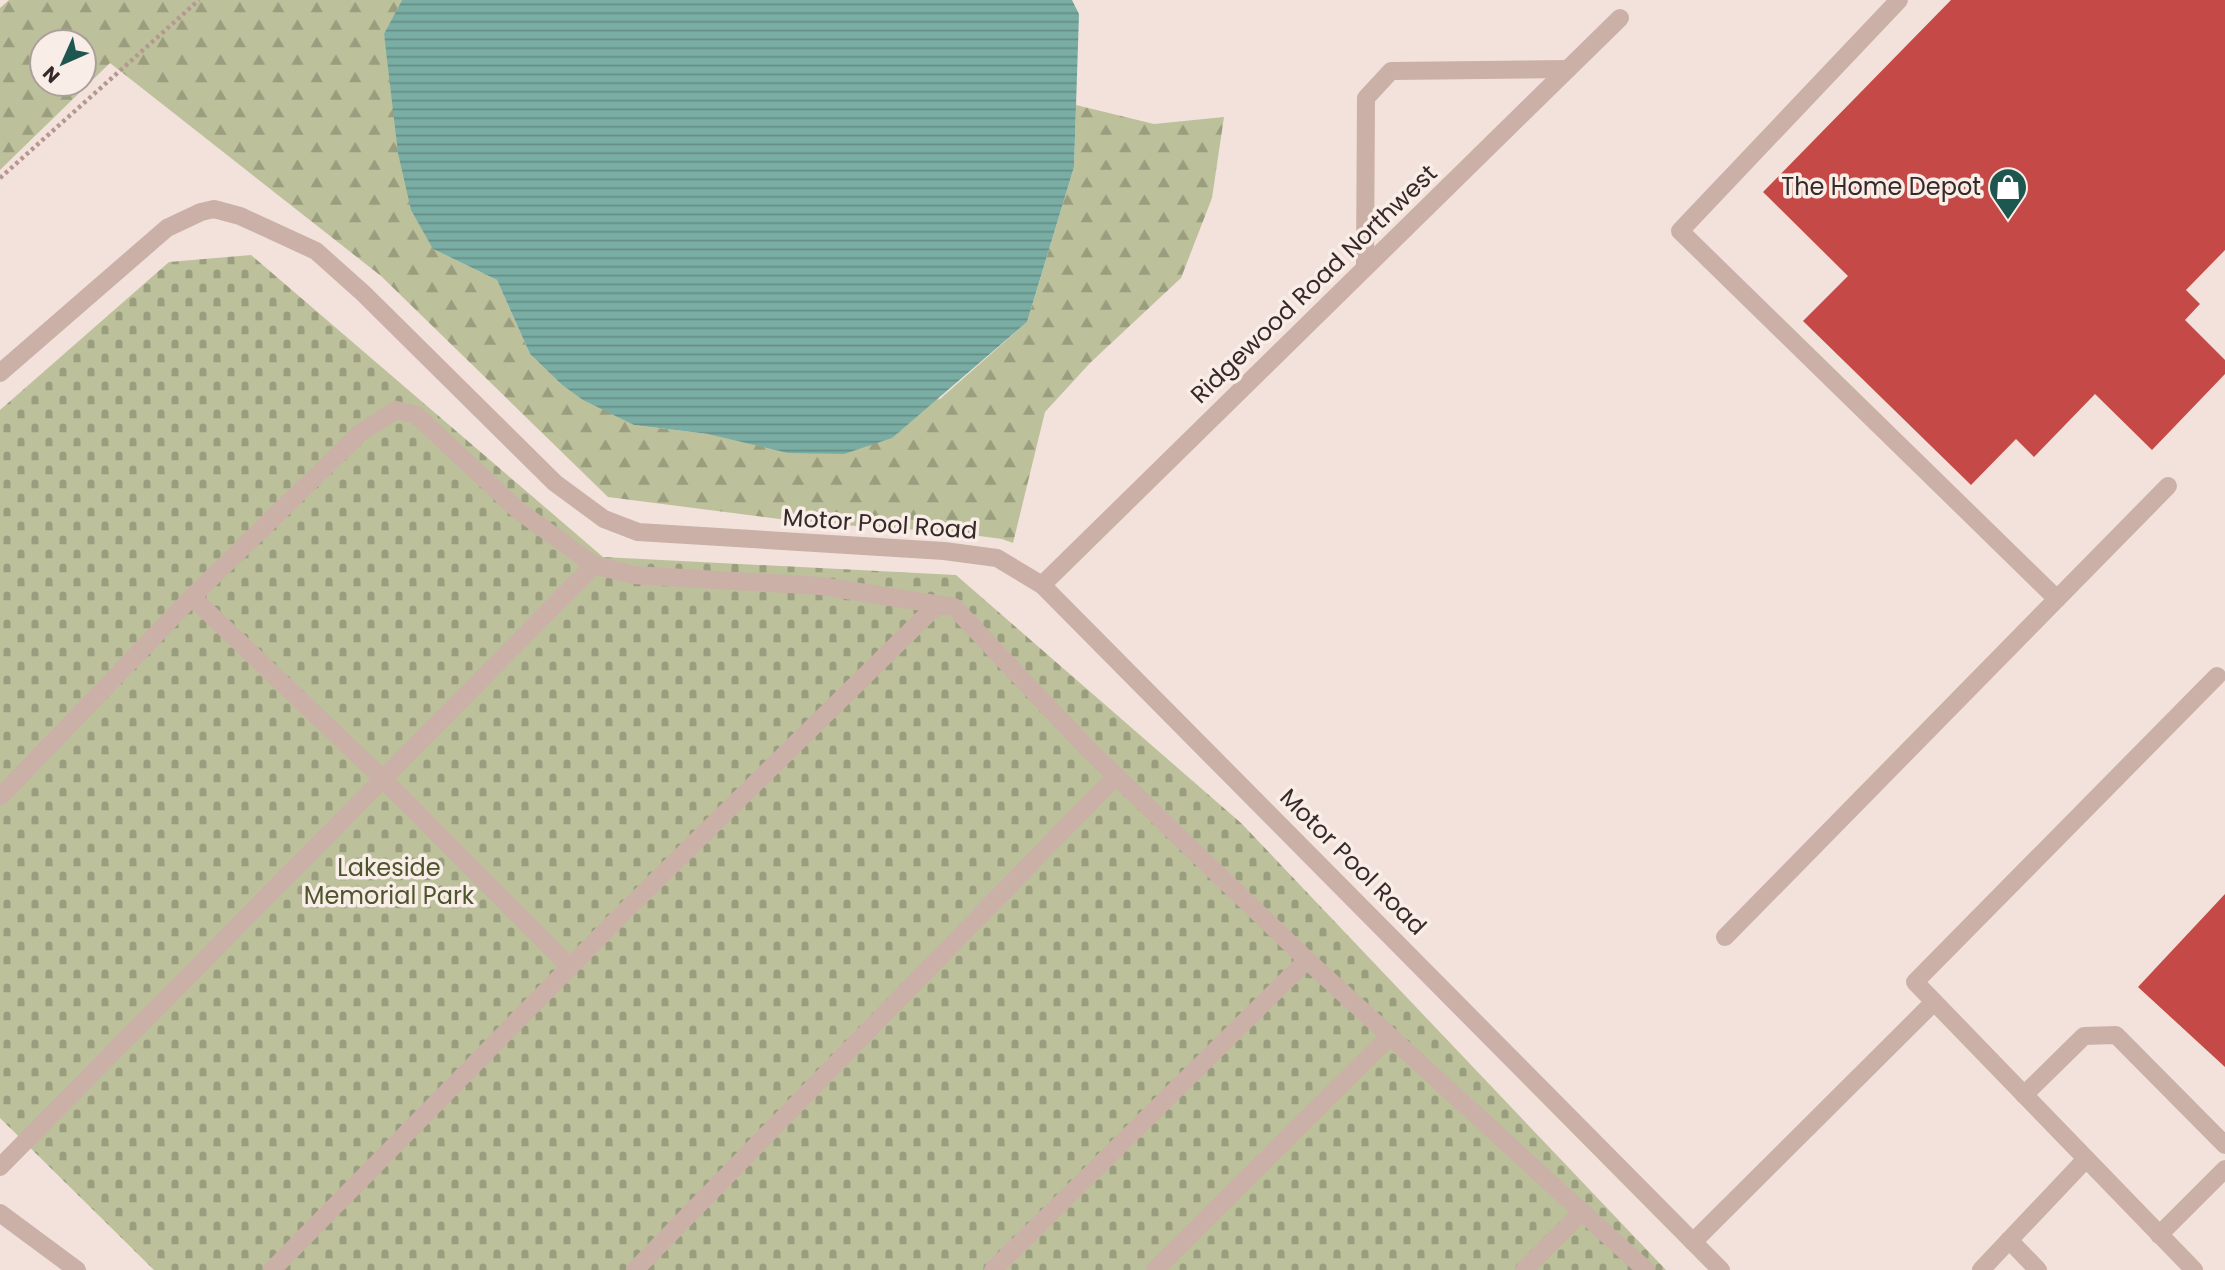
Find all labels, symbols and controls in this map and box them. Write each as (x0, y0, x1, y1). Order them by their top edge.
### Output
north arrow (28, 28, 98, 98)
text: N (37, 60, 66, 89)
street label: Ridgewood Road Northwest (1183, 157, 1444, 410)
shop icon: The Home Depot (1987, 166, 2029, 221)
place label: The Home Depot (1781, 170, 1981, 203)
street label: Motor Pool Road (782, 500, 978, 547)
street label: Motor Pool Road (1273, 781, 1434, 942)
park label: Lakeside Memorial Park (304, 851, 475, 912)

